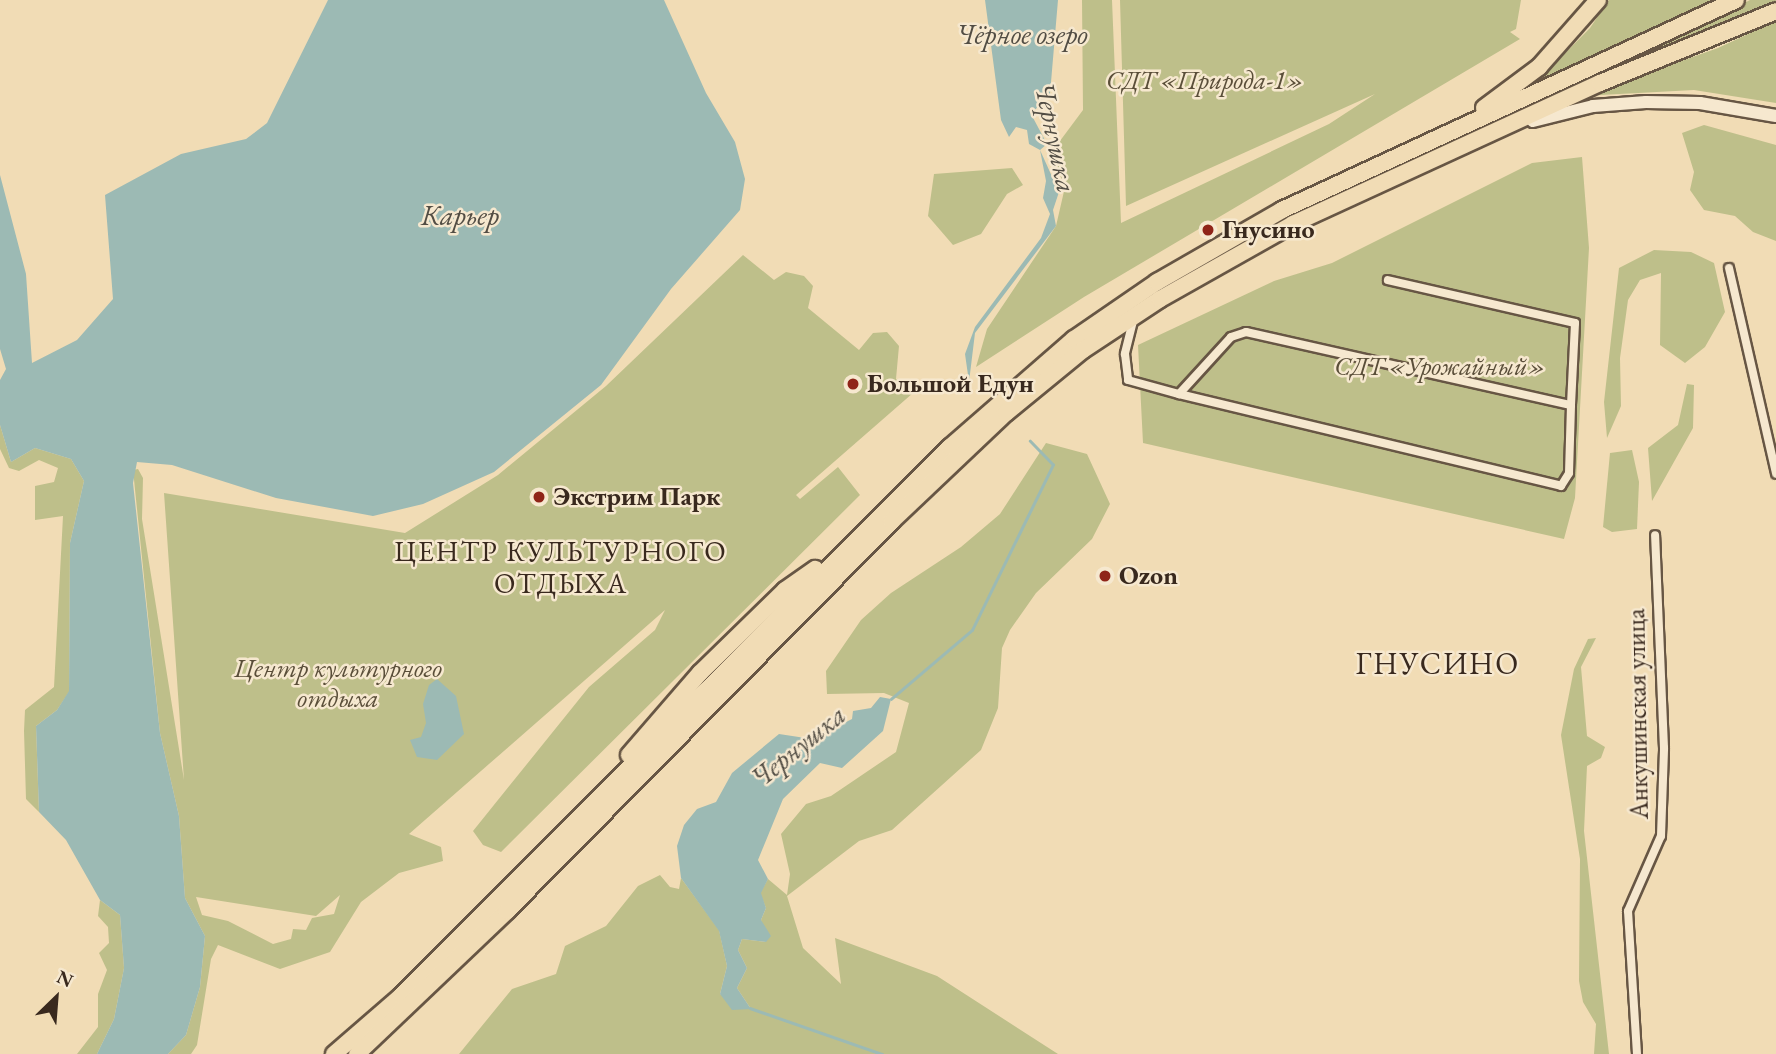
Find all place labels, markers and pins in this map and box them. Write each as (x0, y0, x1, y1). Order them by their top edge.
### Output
place label: Гнусино (1222, 214, 1315, 246)
marker: Гнусино (1200, 222, 1216, 238)
place label: Большой Едун (867, 368, 1034, 400)
marker: Большой Едун (845, 376, 861, 392)
place label: Экстрим Парк (553, 481, 720, 513)
marker: Экстрим Парк (531, 489, 547, 505)
place label: Ozon (1119, 560, 1178, 592)
marker: Ozon (1097, 568, 1113, 584)

